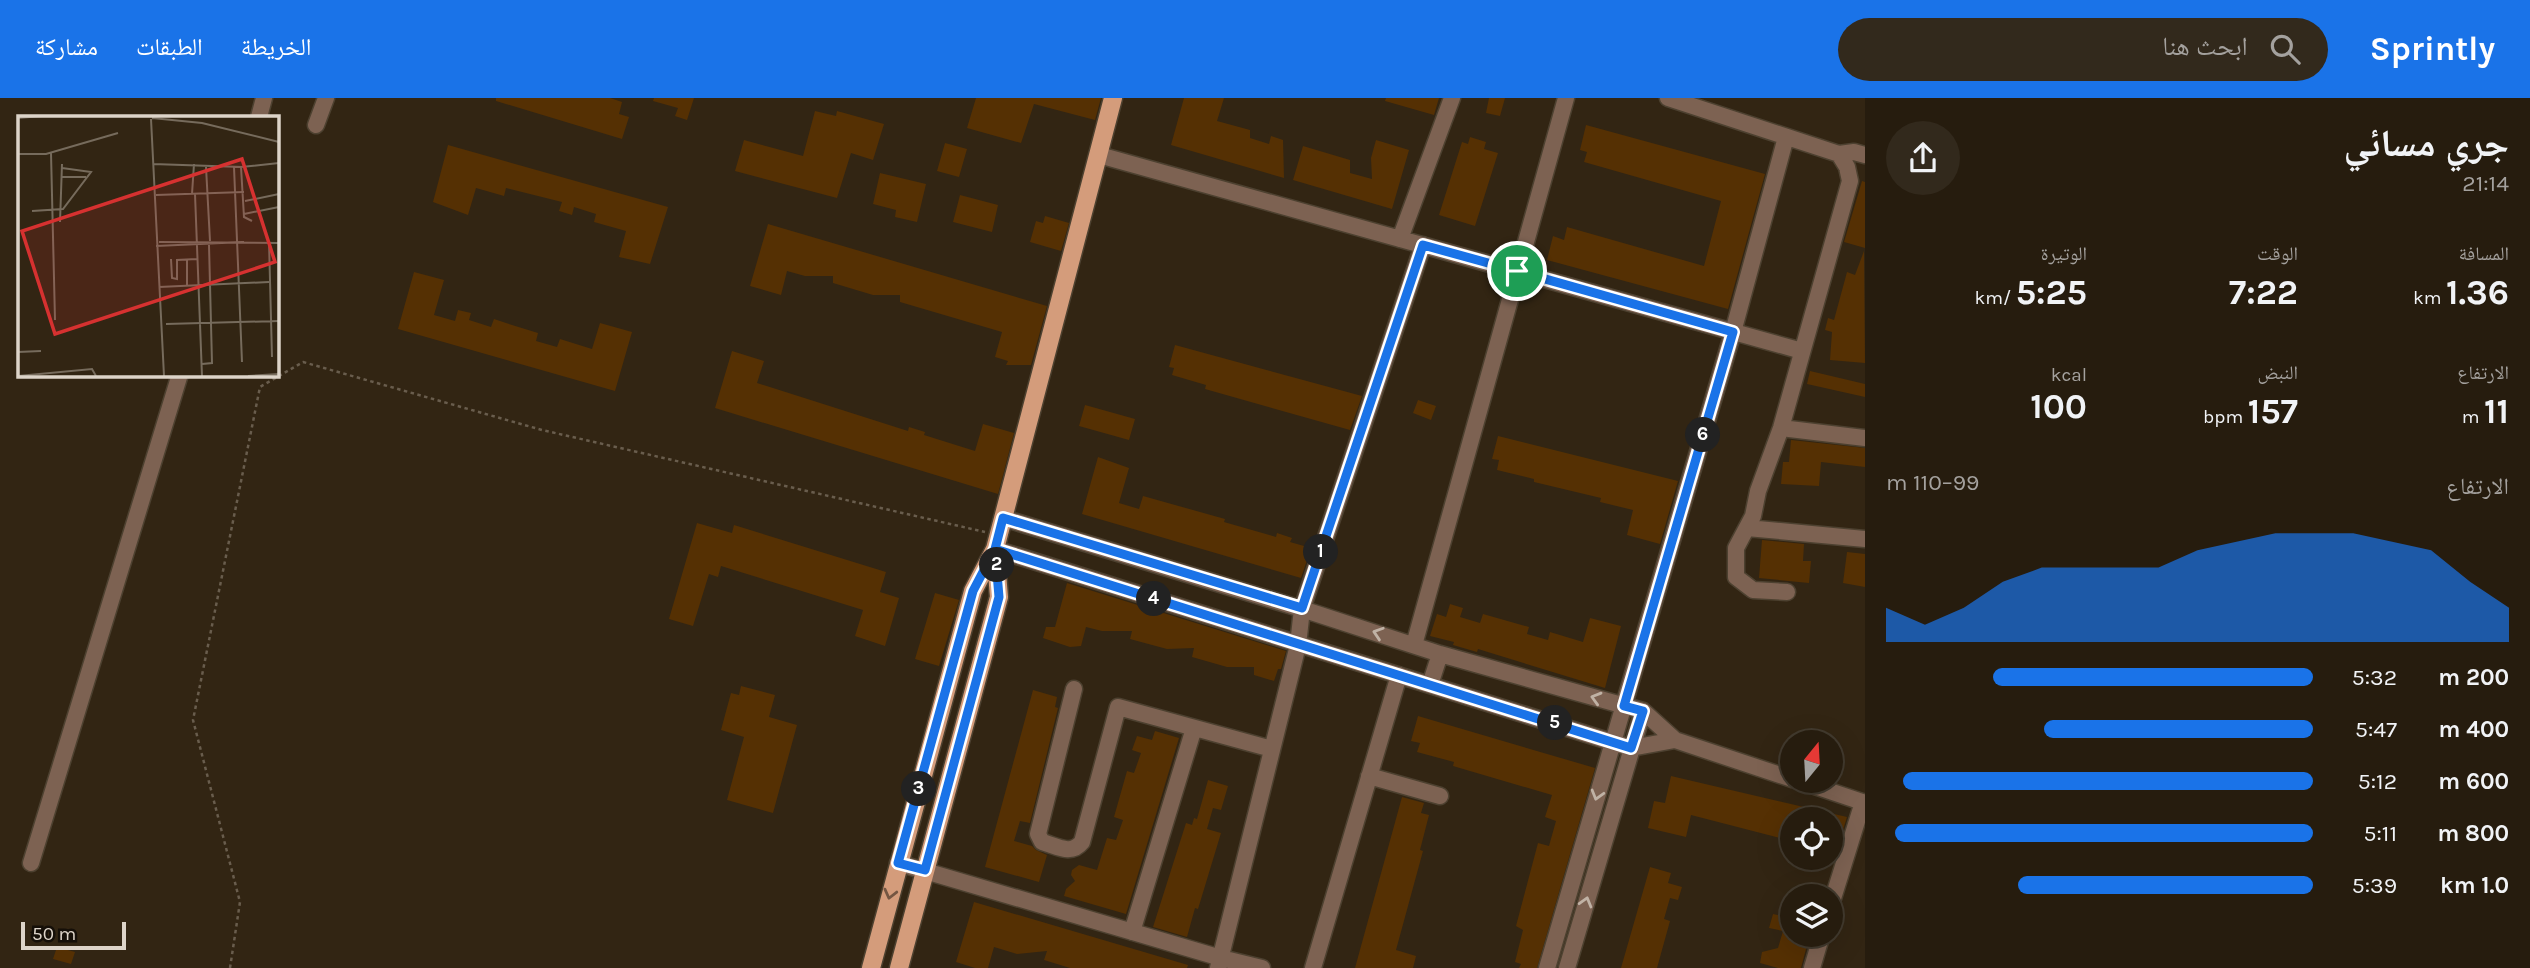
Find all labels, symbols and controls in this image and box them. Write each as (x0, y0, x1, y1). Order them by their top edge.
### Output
search box (1838, 18, 2328, 81)
icon: search (2266, 30, 2304, 68)
text: Sprintly (2370, 30, 2495, 68)
text: ابحث هنا (2162, 31, 2248, 62)
text: مشاركة (35, 33, 98, 61)
text: الطبقات (136, 33, 203, 61)
text: الخريطة (241, 33, 311, 61)
inset map (18, 116, 278, 376)
button: share (1886, 121, 1960, 195)
text: جري مسائي (2343, 121, 2509, 166)
text: 21:14 (2462, 170, 2509, 197)
pin (1487, 241, 1547, 301)
text: الوتيرة (2041, 243, 2087, 265)
text: الوقت (2257, 243, 2298, 265)
text: المسافة (2459, 243, 2509, 265)
icon: arrive (1498, 252, 1536, 290)
text: 5:25 (2016, 272, 2087, 313)
text: 7:22 (2229, 272, 2298, 313)
text: 1.36 (2446, 272, 2509, 313)
text: /km (1974, 287, 2016, 309)
text: km (2413, 287, 2446, 309)
text: النبض (2257, 362, 2298, 384)
text: الارتفاع (2457, 362, 2509, 384)
text: kcal (2051, 364, 2087, 386)
text: 100 (2030, 386, 2087, 427)
text: 157 (2248, 391, 2298, 432)
text: 11 (2484, 391, 2509, 432)
text: bpm (2203, 406, 2248, 428)
text: m (2462, 406, 2484, 428)
pin: 6 (1686, 418, 1720, 452)
text: 6 (1697, 423, 1708, 445)
text: 99–110 m (1886, 469, 1979, 496)
text: الارتفاع (2446, 473, 2509, 500)
pin: 1 (1304, 534, 1338, 570)
text: 1 (1317, 540, 1324, 562)
pin: 2 (979, 547, 1014, 582)
text: 2 (991, 553, 1002, 575)
pin: 4 (1136, 582, 1172, 616)
text: 4 (1148, 587, 1159, 609)
one-way arrow (1372, 627, 1384, 642)
text: 5:32 (2352, 664, 2397, 691)
text: 200 m (2438, 664, 2509, 691)
one-way arrow (1590, 691, 1602, 706)
pin: 5 (1538, 706, 1572, 740)
text: 5 (1549, 711, 1560, 733)
text: 5:47 (2355, 716, 2397, 743)
text: 400 m (2439, 716, 2509, 743)
north arrow (1780, 730, 1843, 793)
map controls (1780, 730, 1843, 947)
text: 5:12 (2358, 768, 2397, 795)
text: 600 m (2438, 768, 2509, 795)
pin: 3 (902, 772, 936, 806)
text: 3 (913, 777, 924, 799)
one-way arrow (1591, 788, 1606, 800)
button: locate (1780, 807, 1843, 870)
text: 5:11 (2364, 820, 2397, 847)
text: 800 m (2437, 820, 2509, 847)
text: 5:39 (2352, 872, 2397, 899)
text: 1.0 km (2440, 872, 2509, 899)
button: layers (1780, 884, 1843, 947)
one-way arrow (884, 888, 898, 900)
one-way arrow (1578, 897, 1593, 909)
scale bar (21, 919, 126, 951)
text: 50 m (32, 923, 76, 945)

